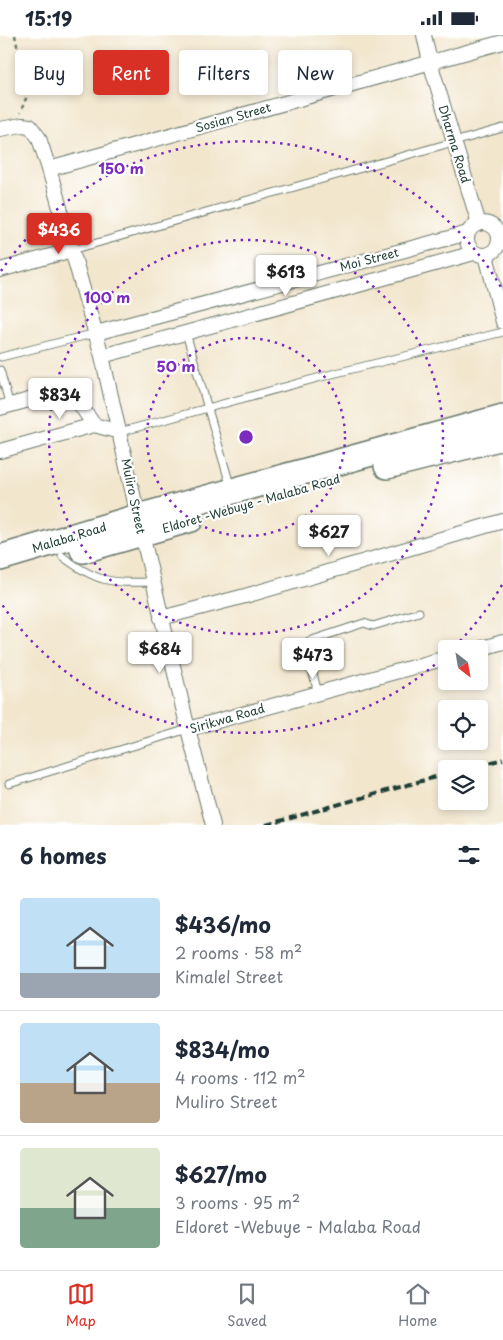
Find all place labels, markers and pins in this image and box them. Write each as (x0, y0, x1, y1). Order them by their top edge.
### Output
pin: $436 (29, 213, 89, 255)
pin: $613 (256, 255, 316, 297)
pin: $834 (30, 377, 90, 420)
centre of rings (237, 428, 255, 446)
pin: $627 (299, 515, 359, 557)
pin: $684 (130, 631, 190, 674)
pin: $473 (283, 637, 343, 680)

